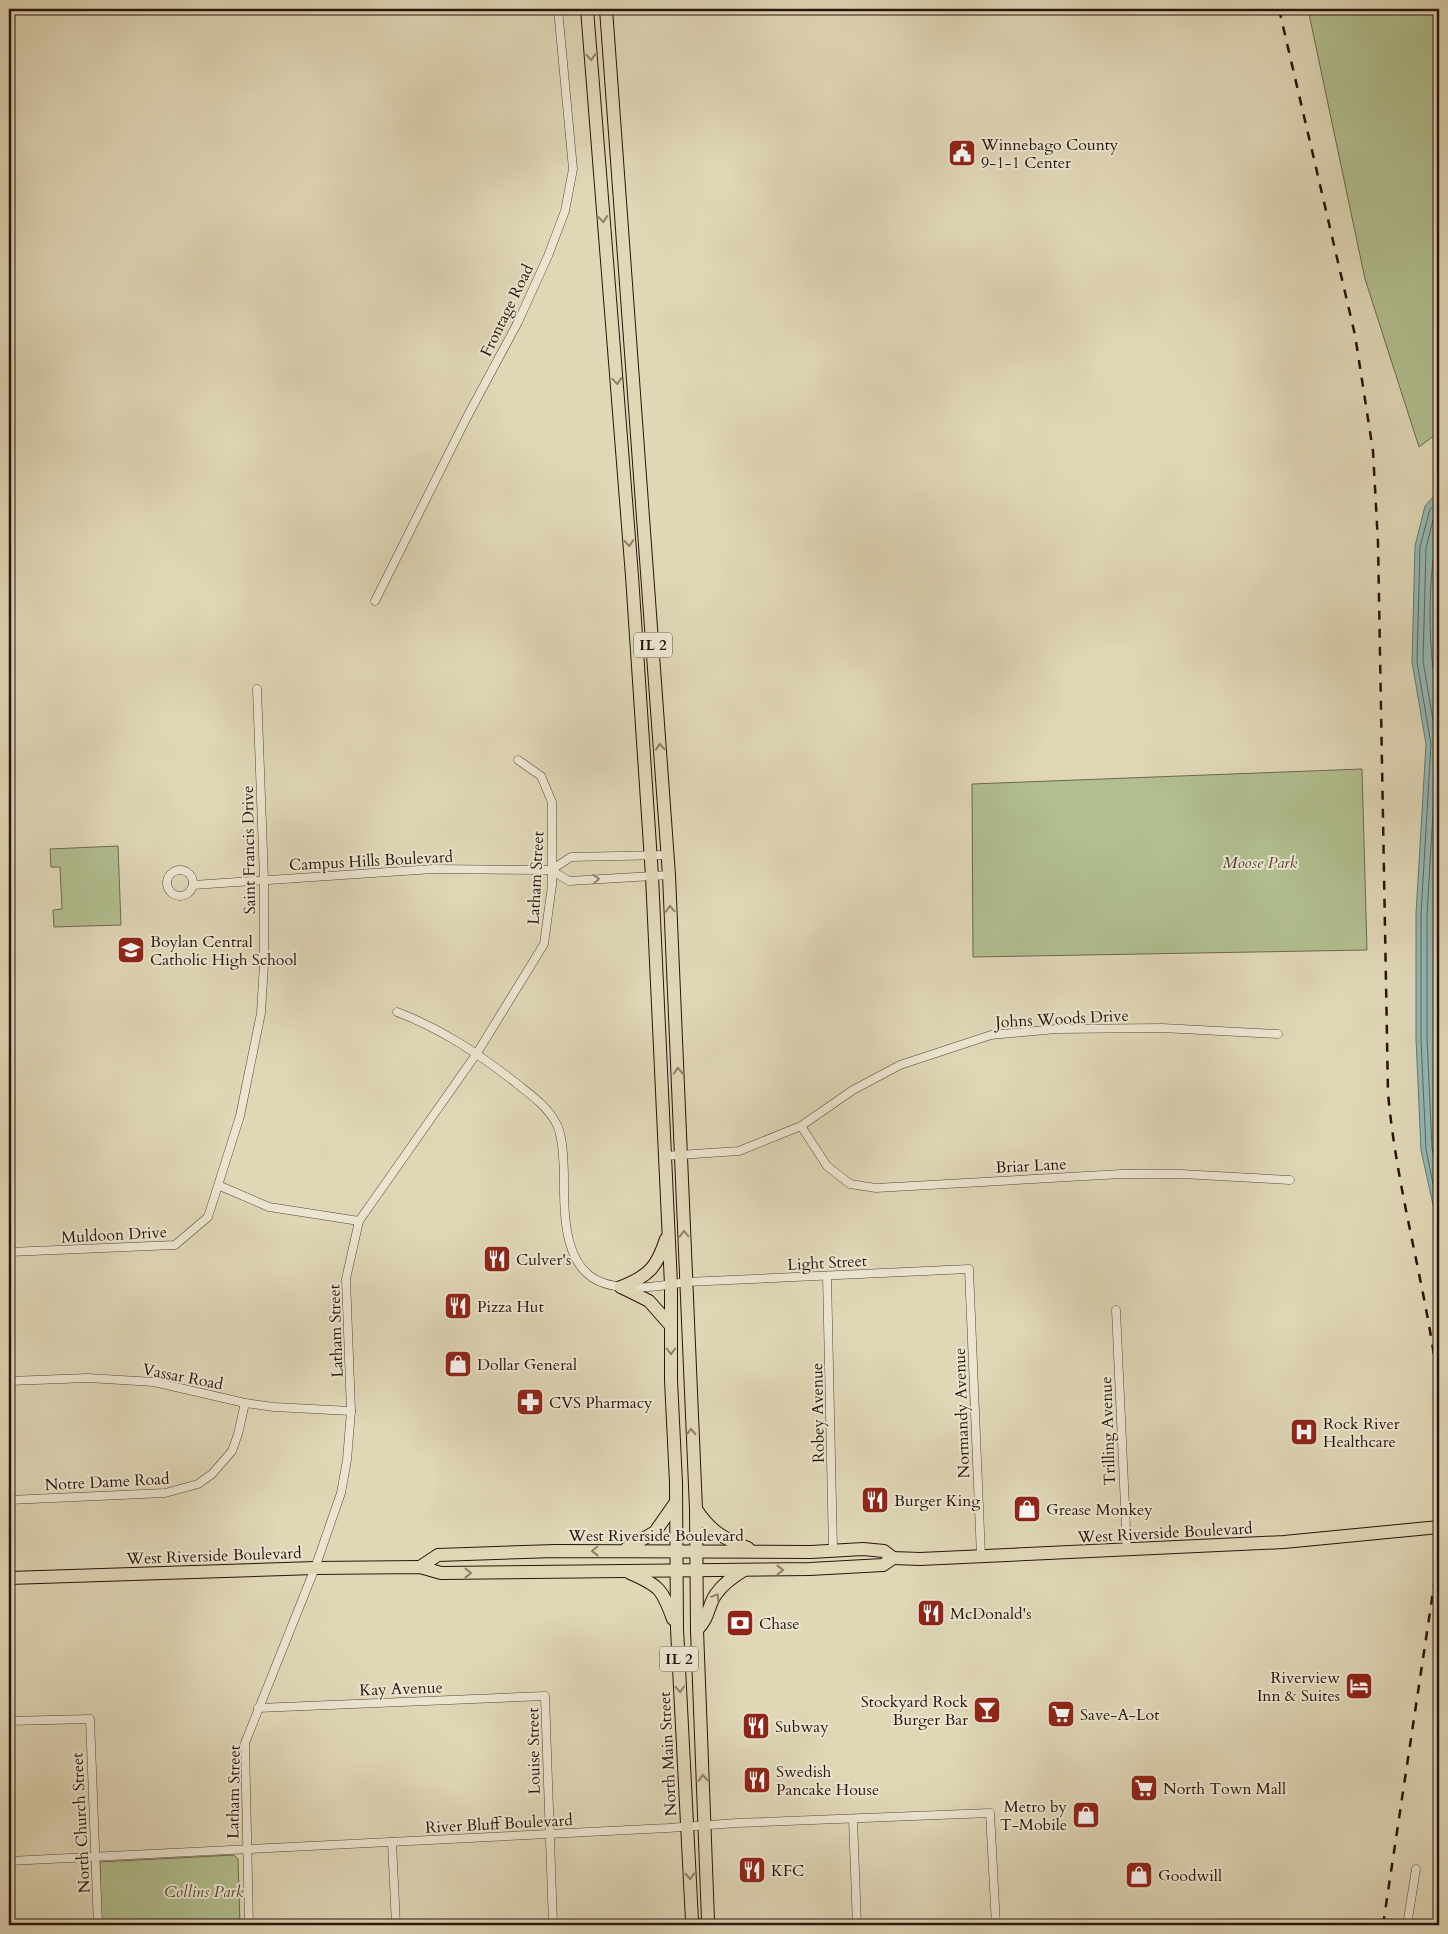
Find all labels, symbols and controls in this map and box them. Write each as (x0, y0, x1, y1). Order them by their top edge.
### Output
one-way arrow (585, 54, 596, 62)
place label: Winnebago County 9-1-1 Center (980, 134, 1119, 174)
public building icon: Winnebago County 9-1-1 Center (947, 138, 977, 168)
one-way arrow (598, 216, 609, 224)
street label: Frontage Road (475, 260, 539, 360)
one-way arrow (611, 378, 622, 386)
one-way arrow (624, 540, 635, 548)
road number: IL 2 (634, 632, 672, 658)
one-way arrow (654, 743, 665, 751)
street label: Saint Francis Drive (237, 785, 261, 915)
street label: Latham Street (523, 831, 549, 925)
street label: Campus Hills Boulevard (288, 846, 454, 876)
park label: Moose Park (1223, 852, 1298, 874)
one-way arrow (593, 874, 601, 885)
one-way arrow (665, 905, 676, 913)
place label: Boylan Central Catholic High School (150, 931, 297, 971)
school or university icon: Boylan Central Catholic High School (116, 935, 146, 965)
street label: Johns Woods Drive (993, 1005, 1129, 1034)
one-way arrow (673, 1067, 684, 1075)
street label: Briar Lane (995, 1153, 1067, 1179)
street label: Muldoon Drive (61, 1221, 167, 1249)
one-way arrow (679, 1229, 690, 1237)
restaurant icon: Culver's (482, 1244, 512, 1274)
place label: Culver's (516, 1249, 571, 1271)
street label: Light Street (787, 1250, 867, 1276)
street label: Latham Street (323, 1284, 349, 1378)
restaurant icon: Pizza Hut (443, 1291, 473, 1321)
place label: Pizza Hut (477, 1296, 544, 1318)
street label: Normandy Avenue (949, 1347, 975, 1479)
one-way arrow (666, 1348, 676, 1355)
shop icon: Dollar General (443, 1349, 473, 1379)
place label: Dollar General (477, 1354, 577, 1376)
street label: Vassar Road (141, 1358, 225, 1396)
street label: Robey Avenue (806, 1363, 830, 1463)
street label: Trilling Avenue (1095, 1376, 1121, 1486)
pharmacy icon: CVS Pharmacy (515, 1387, 545, 1417)
place label: CVS Pharmacy (549, 1392, 653, 1414)
place label: Rock River Healthcare (1323, 1413, 1400, 1453)
hospital icon: Rock River Healthcare (1289, 1417, 1319, 1447)
one-way arrow (686, 1427, 696, 1435)
street label: Notre Dame Road (44, 1468, 170, 1496)
restaurant icon: Burger King (860, 1485, 890, 1515)
place label: Burger King (894, 1490, 980, 1512)
shop icon: Grease Monkey (1012, 1494, 1042, 1524)
place label: Grease Monkey (1046, 1499, 1153, 1521)
street label: West Riverside Boulevard (1076, 1517, 1254, 1549)
street label: West Riverside Boulevard (567, 1525, 744, 1547)
street label: West Riverside Boulevard (125, 1542, 303, 1570)
one-way arrow (591, 1545, 599, 1556)
one-way arrow (776, 1565, 784, 1575)
one-way arrow (464, 1568, 472, 1578)
one-way arrow (710, 1593, 720, 1602)
restaurant icon: McDonald's (916, 1598, 946, 1628)
place label: McDonald's (950, 1603, 1032, 1625)
bank icon: Chase (725, 1608, 755, 1638)
place label: Chase (759, 1613, 800, 1635)
road number: IL 2 (660, 1646, 698, 1672)
place label: Riverview Inn & Suites (1257, 1667, 1340, 1707)
hotel icon: Riverview Inn & Suites (1344, 1671, 1374, 1701)
street label: Kay Avenue (359, 1677, 443, 1701)
one-way arrow (675, 1685, 686, 1693)
street label: North Main Street (654, 1691, 682, 1817)
place label: Stockyard Rock Burger Bar (861, 1691, 968, 1731)
bar icon: Stockyard Rock Burger Bar (972, 1695, 1002, 1725)
supermarket icon: Save-A-Lot (1046, 1699, 1076, 1729)
place label: Save-A-Lot (1080, 1704, 1159, 1726)
street label: Louise Street (522, 1707, 546, 1795)
restaurant icon: Subway (741, 1711, 771, 1741)
place label: Subway (775, 1716, 829, 1738)
street label: Latham Street (222, 1745, 246, 1839)
street label: North Church Street (66, 1752, 96, 1894)
place label: Swedish Pancake House (776, 1761, 879, 1801)
restaurant icon: Swedish Pancake House (742, 1765, 772, 1795)
one-way arrow (698, 1773, 709, 1781)
supermarket icon: North Town Mall (1129, 1773, 1159, 1803)
place label: North Town Mall (1163, 1778, 1286, 1800)
place label: Metro by T-Mobile (1000, 1796, 1068, 1836)
shop icon: Metro by T-Mobile (1071, 1800, 1101, 1830)
street label: River Bluff Boulevard (425, 1809, 574, 1839)
restaurant icon: KFC (737, 1855, 767, 1885)
place label: KFC (771, 1860, 804, 1882)
shop icon: Goodwill (1124, 1860, 1154, 1890)
place label: Goodwill (1158, 1865, 1222, 1887)
one-way arrow (684, 1872, 695, 1880)
park label: Collins Park (164, 1881, 244, 1903)

